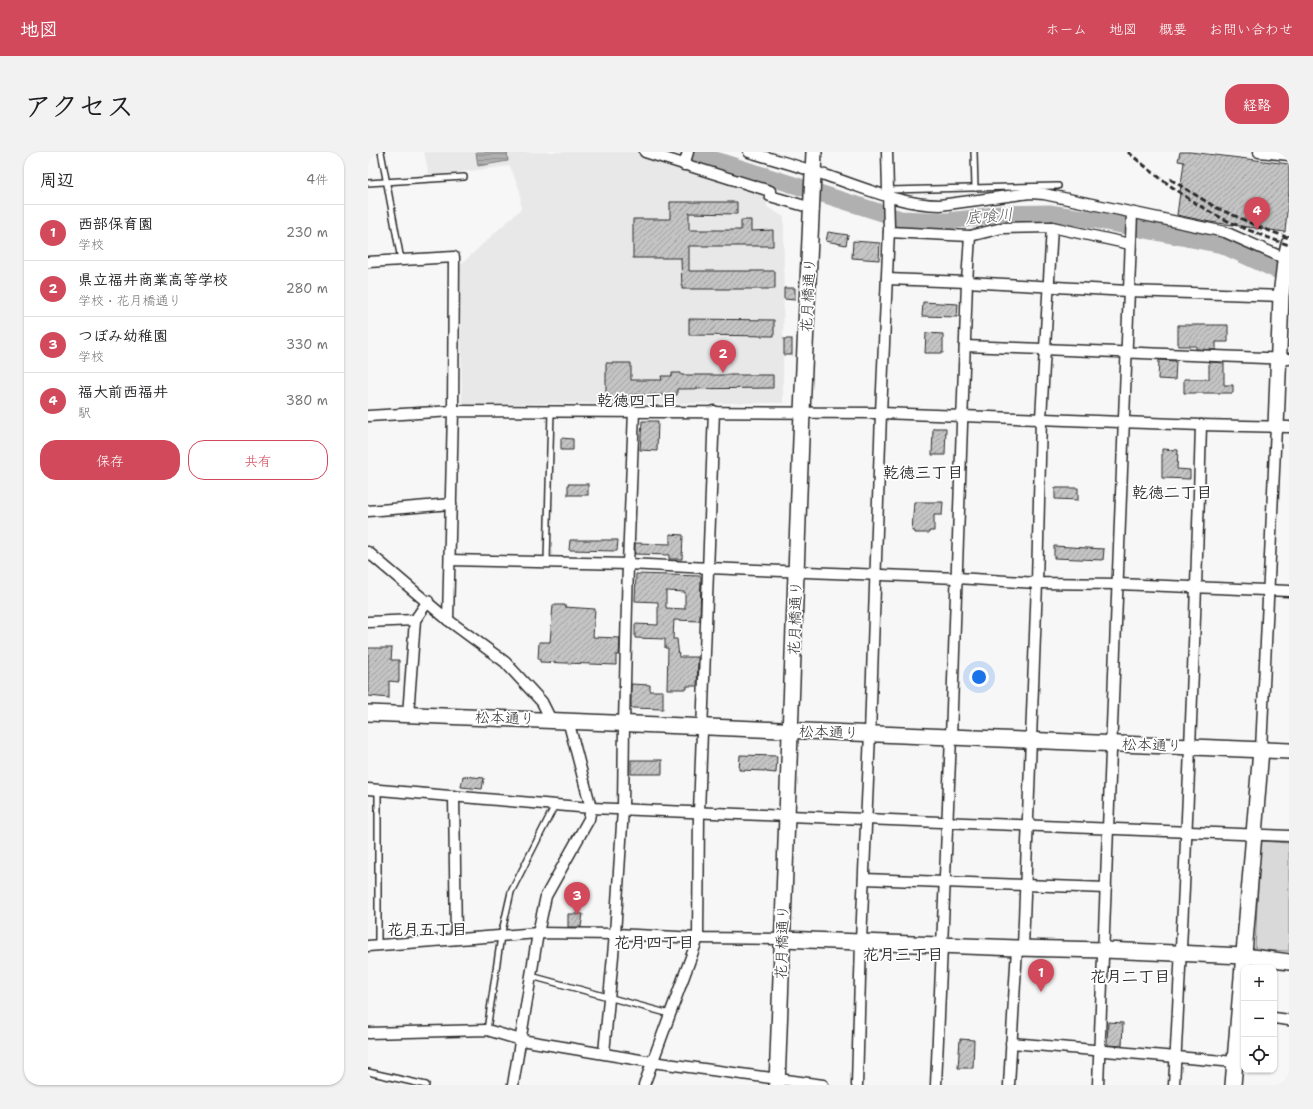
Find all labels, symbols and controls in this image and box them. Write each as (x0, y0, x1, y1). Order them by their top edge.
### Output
text: 地図 (20, 17, 58, 42)
text: ホーム (1046, 20, 1087, 38)
text: 地図 (1109, 20, 1137, 38)
text: 概要 (1159, 20, 1187, 38)
text: お問い合わせ (1209, 20, 1293, 38)
button: 経路 (1225, 84, 1289, 124)
text: アクセス (24, 87, 134, 125)
text: 周辺 (40, 169, 74, 191)
text: 4件 (306, 171, 328, 188)
pin: 4 (1244, 197, 1270, 230)
water label: 底喰川 (964, 203, 1014, 229)
text: 西部保育園 (78, 214, 153, 234)
text: 1 (50, 224, 56, 241)
text: 230 m (286, 224, 328, 241)
text: 学校 (78, 236, 104, 253)
street label: 花月橋通り (796, 257, 820, 333)
text: 県立福井商業高等学校 (78, 270, 228, 290)
text: 2 (48, 280, 58, 297)
text: 280 m (286, 280, 328, 297)
text: 学校 · 花月橋通り (78, 292, 182, 309)
text: つぼみ幼稚園 (78, 326, 168, 346)
text: 3 (48, 336, 58, 353)
text: 330 m (286, 336, 328, 353)
pin: 2 (710, 340, 736, 373)
text: 学校 (78, 348, 104, 365)
text: 福大前西福井 (78, 382, 168, 402)
district label: 乾徳四丁目 (597, 390, 677, 411)
text: 4 (48, 392, 58, 409)
text: 380 m (286, 392, 328, 409)
text: 駅 (78, 404, 91, 421)
button: 保存 (40, 440, 180, 480)
button: 共有 (188, 440, 328, 480)
district label: 乾徳三丁目 (883, 462, 963, 483)
district label: 乾徳二丁目 (1132, 482, 1212, 503)
street label: 花月橋通り (784, 580, 806, 656)
your location (969, 667, 989, 687)
street label: 松本通り (475, 707, 535, 729)
street label: 松本通り (799, 721, 859, 743)
street label: 松本通り (1122, 734, 1182, 756)
pin: 3 (564, 882, 590, 915)
street label: 花月橋通り (771, 904, 793, 980)
district label: 花月五丁目 (387, 919, 467, 940)
district label: 花月四丁目 (614, 932, 694, 953)
district label: 花月三丁目 (863, 944, 943, 965)
pin: 1 (1028, 959, 1054, 992)
map controls (1241, 965, 1277, 1073)
button: + (1241, 965, 1277, 1001)
district label: 花月二丁目 (1090, 966, 1170, 987)
button: − (1241, 1001, 1277, 1037)
button: locate (1241, 1037, 1277, 1073)

